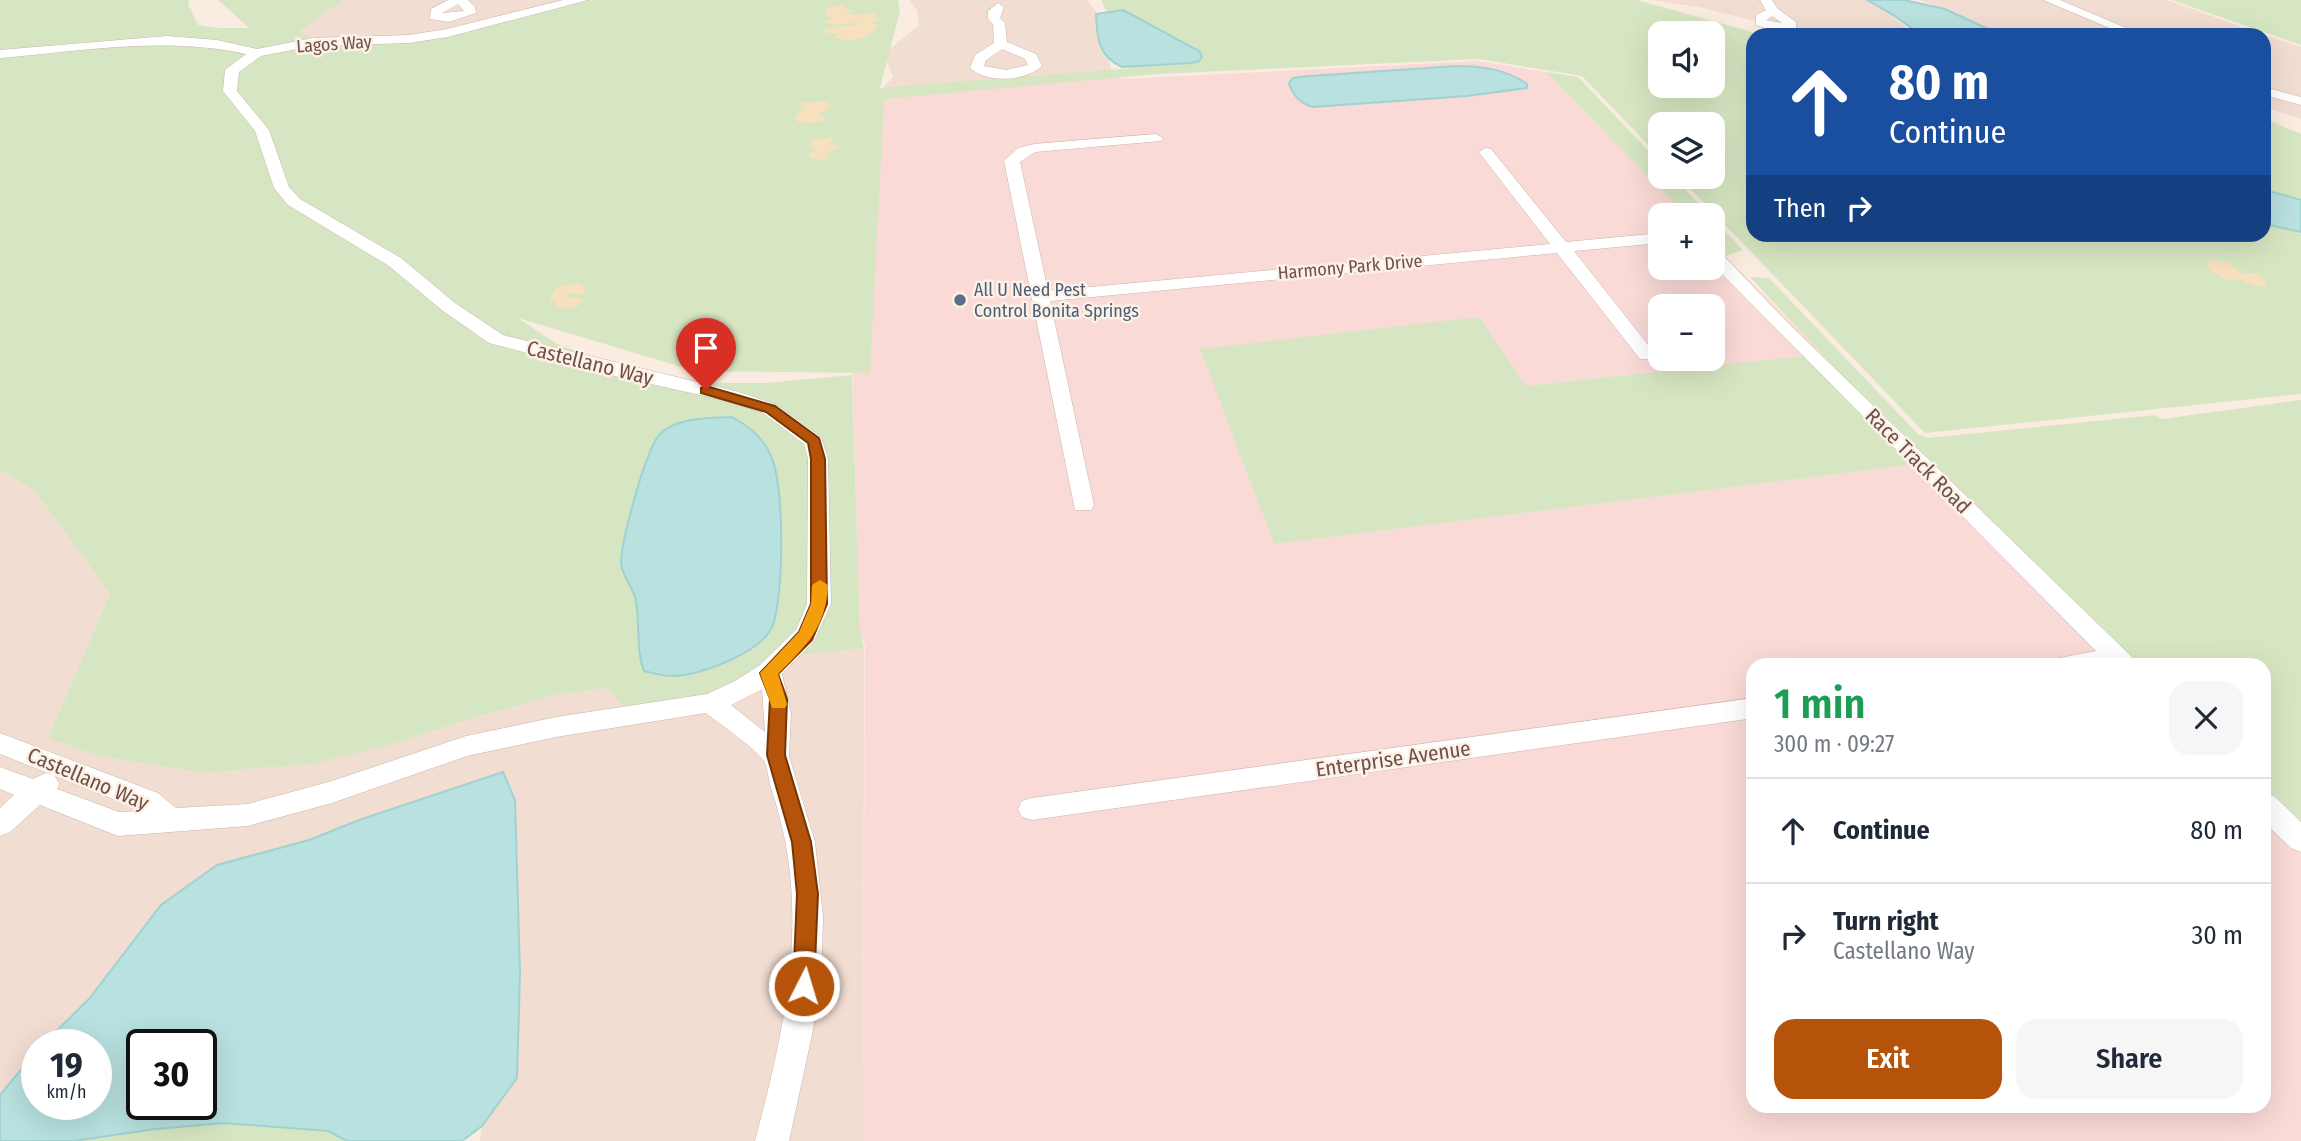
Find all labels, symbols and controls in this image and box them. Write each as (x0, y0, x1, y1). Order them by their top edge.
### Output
map controls (1648, 21, 1725, 371)
button: sound (1648, 21, 1725, 98)
street label: Lagos Way (296, 30, 372, 58)
text: 80 m (1889, 53, 1989, 112)
icon: ahead (1774, 56, 1865, 147)
button: layers (1648, 112, 1725, 189)
text: Continue (1889, 113, 2006, 151)
icon: right (1840, 189, 1878, 227)
text: Then (1774, 193, 1826, 224)
button: + (1648, 203, 1725, 280)
street label: Harmony Park Drive (1277, 250, 1423, 284)
place label: All U Need Pest Control Bonita Springs (974, 279, 1139, 322)
marker: All U Need Pest Control Bonita Springs (952, 292, 968, 308)
button: − (1648, 294, 1725, 371)
pin (676, 318, 736, 390)
icon: arrive (687, 329, 725, 367)
street label: Castellano Way (524, 335, 656, 391)
street label: Race Track Road (1860, 403, 1976, 519)
text: 1 min (1774, 679, 1865, 729)
button: close (2169, 681, 2243, 755)
text: 300 m · 09:27 (1774, 730, 1894, 758)
street label: Enterprise Avenue (1314, 735, 1472, 783)
street label: Castellano Way (23, 742, 153, 816)
icon: ahead (1774, 812, 1812, 850)
text: Continue (1833, 815, 1930, 846)
text: 80 m (2190, 815, 2243, 846)
text: Turn right (1833, 906, 1939, 937)
icon: right (1774, 917, 1812, 955)
text: 30 m (2192, 920, 2243, 951)
text: Castellano Way (1833, 937, 1975, 965)
position arrow (767, 949, 841, 1023)
button: Exit (1774, 1019, 2002, 1099)
button: Share (2016, 1019, 2243, 1099)
speed limit sign: 30 (126, 1029, 217, 1120)
text: 19 (50, 1044, 83, 1086)
text: km/h (46, 1081, 87, 1103)

